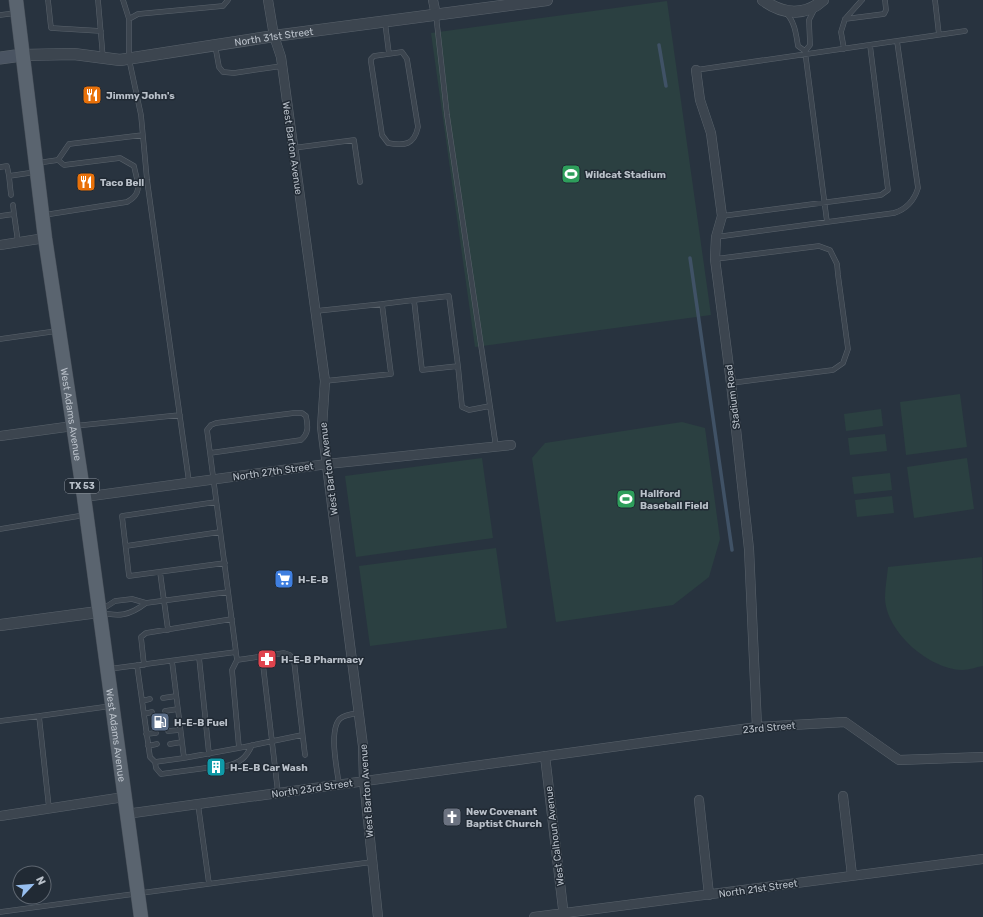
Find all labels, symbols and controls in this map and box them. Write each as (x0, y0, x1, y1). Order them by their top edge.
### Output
street label: North 31st Street (234, 26, 314, 49)
restaurant icon: Jimmy John's (81, 84, 103, 106)
place label: Jimmy John's (106, 90, 175, 102)
street label: West Barton Avenue (280, 101, 305, 196)
sports icon: Wildcat Stadium (560, 163, 582, 185)
place label: Wildcat Stadium (585, 169, 666, 181)
restaurant icon: Taco Bell (75, 171, 97, 193)
place label: Taco Bell (100, 177, 144, 189)
street label: Stadium Road (723, 364, 743, 430)
street label: West Adams Avenue (58, 367, 84, 462)
street label: West Barton Avenue (317, 421, 341, 516)
street label: North 27th Street (232, 460, 314, 484)
road number: TX 53 (65, 479, 99, 493)
sports icon: Hallford Baseball Field (615, 488, 637, 510)
place label: Hallford Baseball Field (640, 488, 709, 512)
supermarket icon: H-E-B (273, 568, 295, 590)
place label: H-E-B (298, 574, 328, 586)
pharmacy icon: H-E-B Pharmacy (256, 648, 278, 670)
place label: H-E-B Pharmacy (281, 654, 364, 666)
street label: West Adams Avenue (103, 688, 128, 783)
fuel station icon: H-E-B Fuel (149, 711, 171, 733)
place label: H-E-B Fuel (174, 717, 228, 729)
street label: 23rd Street (742, 720, 796, 736)
street label: West Barton Avenue (358, 743, 376, 838)
building icon: H-E-B Car Wash (205, 756, 227, 778)
place label: H-E-B Car Wash (230, 762, 308, 774)
street label: North 23rd Street (271, 777, 354, 801)
street label: West Calhoun Avenue (543, 785, 567, 887)
church icon: New Covenant Baptist Church (441, 806, 463, 828)
place label: New Covenant Baptist Church (466, 806, 542, 830)
north arrow (12, 865, 52, 905)
text: N (33, 874, 48, 887)
street label: North 21st Street (718, 878, 798, 900)

